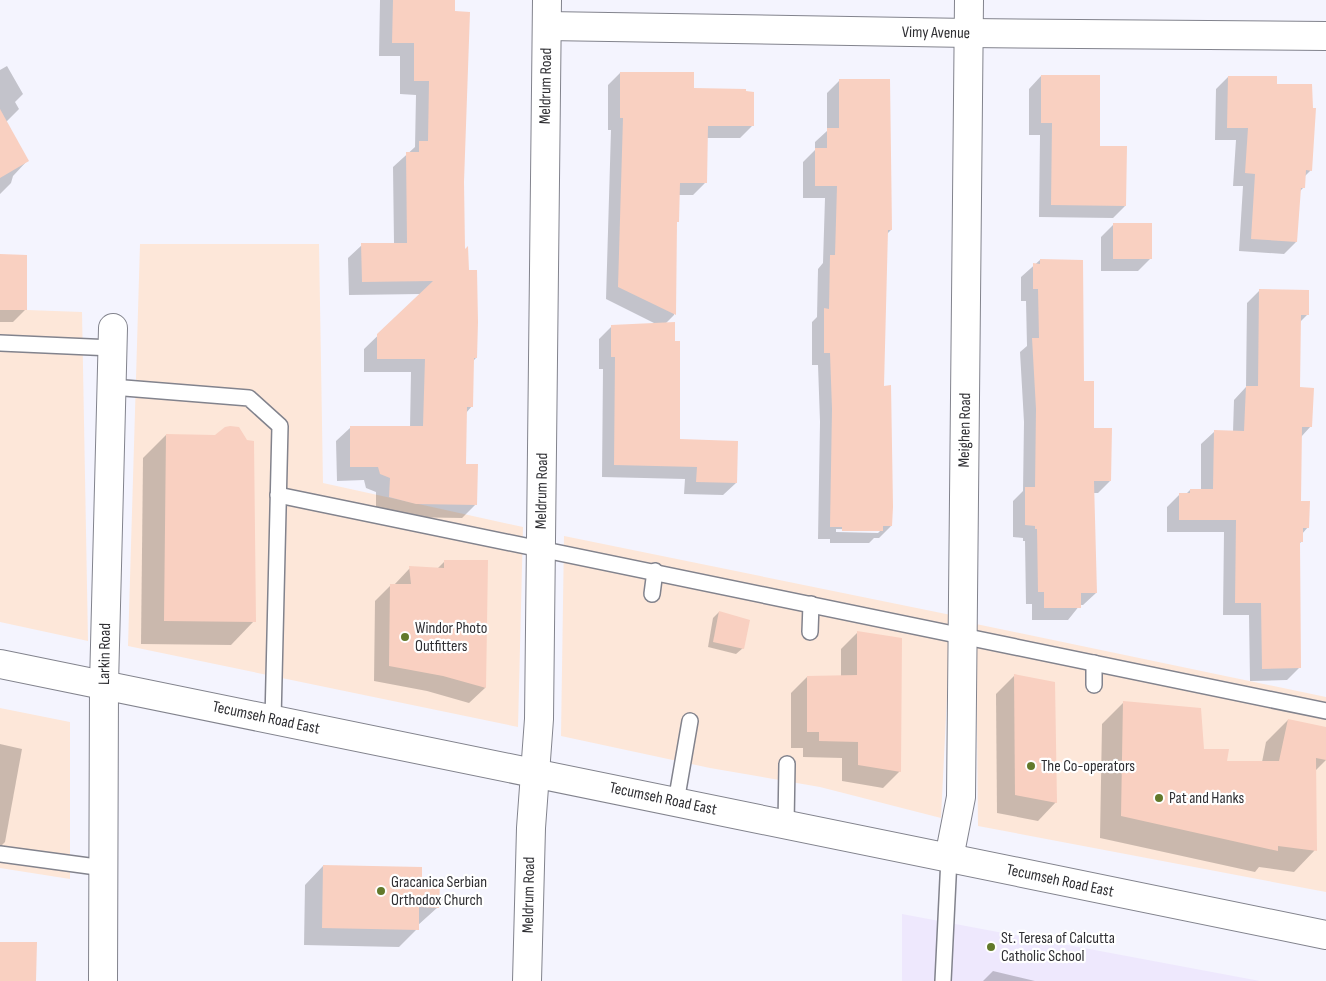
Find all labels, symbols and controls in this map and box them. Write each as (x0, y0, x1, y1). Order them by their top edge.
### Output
street label: Vimy Avenue (902, 23, 970, 43)
street label: Meldrum Road (536, 48, 556, 124)
street label: Meighen Road (955, 393, 975, 467)
street label: Meldrum Road (532, 453, 552, 529)
place label: Windor Photo Outfitters (415, 619, 487, 656)
street label: Larkin Road (95, 623, 115, 685)
marker: Windor Photo Outfitters (399, 631, 411, 643)
street label: Tecumseh Road East (211, 697, 321, 739)
place label: The Co-operators (1041, 757, 1135, 776)
marker: The Co-operators (1025, 760, 1037, 772)
street label: Tecumseh Road East (608, 778, 718, 820)
place label: Pat and Hanks (1169, 789, 1244, 808)
marker: Pat and Hanks (1153, 792, 1165, 804)
street label: Meldrum Road (519, 857, 539, 933)
street label: Tecumseh Road East (1005, 860, 1115, 902)
place label: Gracanica Serbian Orthodox Church (391, 873, 487, 910)
marker: Gracanica Serbian Orthodox Church (375, 885, 387, 897)
place label: St. Teresa of Calcutta Catholic School (1001, 929, 1115, 966)
marker: St. Teresa of Calcutta Catholic School (985, 941, 997, 953)

